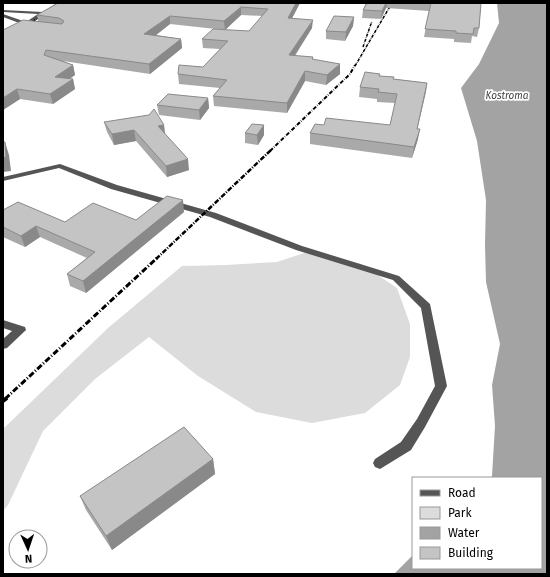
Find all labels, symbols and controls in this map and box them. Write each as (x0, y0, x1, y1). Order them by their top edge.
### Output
water label: Kostroma (485, 90, 529, 102)
legend (412, 477, 542, 569)
text: Road (448, 486, 476, 500)
text: Park (448, 506, 472, 520)
text: Water (448, 526, 480, 540)
north arrow (8, 529, 48, 569)
text: Building (448, 546, 494, 560)
text: N (25, 552, 32, 565)

